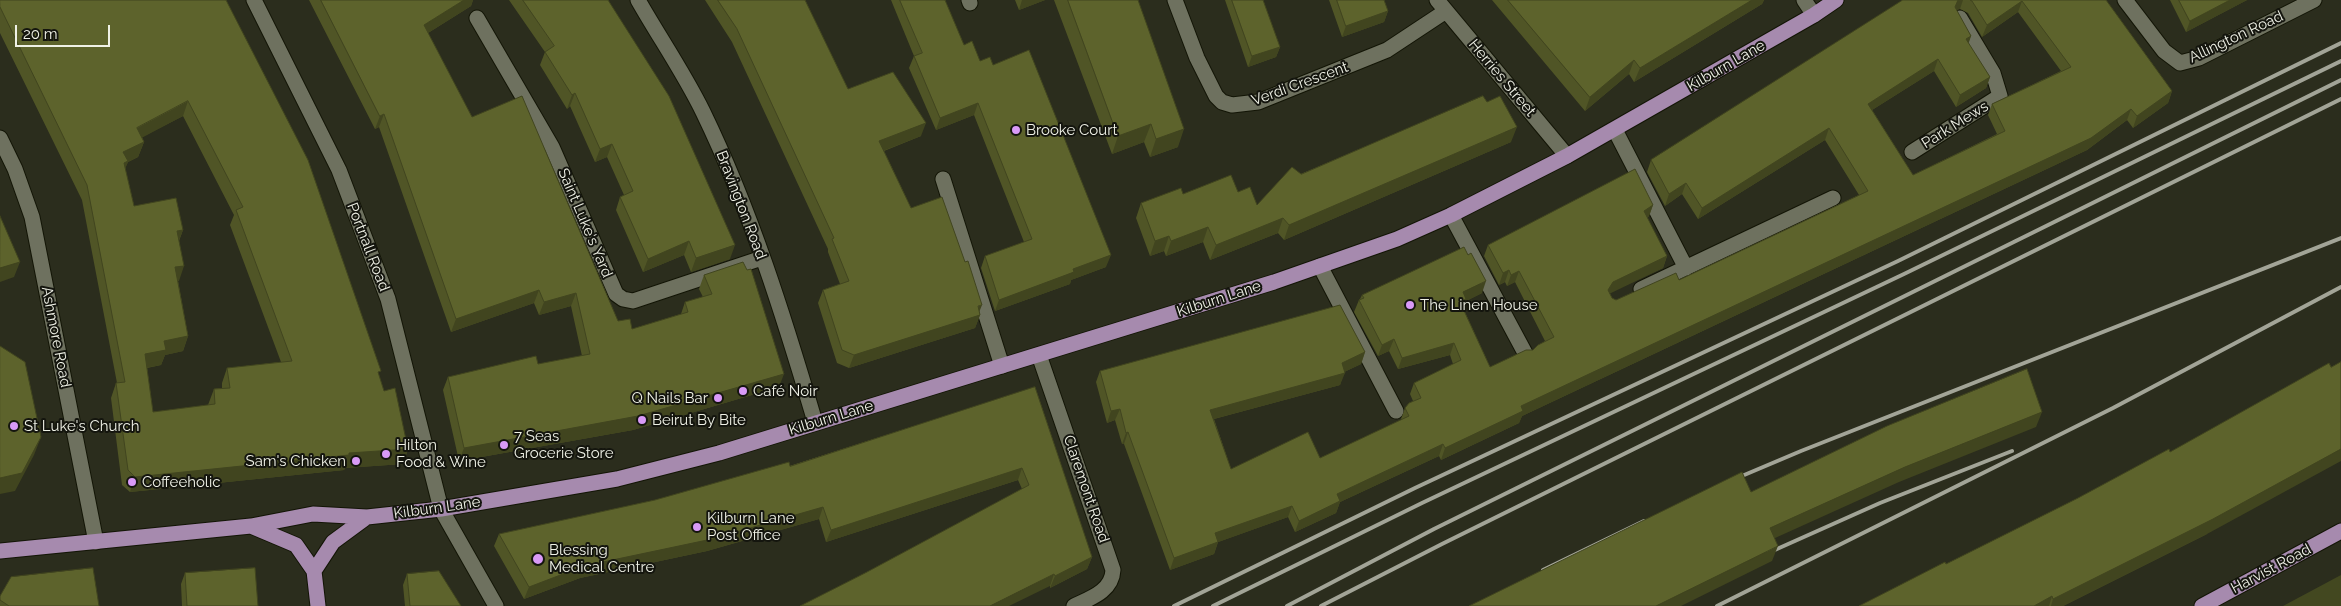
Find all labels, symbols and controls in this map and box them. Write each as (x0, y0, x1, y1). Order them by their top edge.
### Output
street label: Allington Road (2186, 7, 2286, 67)
scale bar (18, 15, 112, 47)
text: 20 m (23, 25, 58, 43)
street label: Herries Street (1465, 36, 1539, 120)
street label: Kilburn Lane (1684, 36, 1768, 96)
street label: Verdi Crescent (1249, 58, 1351, 110)
street label: Park Mews (1918, 97, 1992, 153)
place label: Brooke Court (1026, 121, 1117, 139)
marker: Brooke Court (1010, 124, 1022, 136)
street label: Bravington Road (712, 148, 770, 262)
street label: Saint Luke's Yard (554, 166, 616, 280)
street label: Portnall Road (343, 200, 393, 294)
street label: Kilburn Lane (1175, 277, 1263, 321)
street label: Ashmore Road (37, 285, 75, 389)
place label: The Linen House (1420, 296, 1537, 314)
marker: The Linen House (1404, 299, 1416, 311)
place label: Café Noir (753, 382, 818, 400)
marker: Café Noir (737, 385, 749, 397)
place label: Q Nails Bar (631, 389, 708, 407)
marker: Q Nails Bar (712, 392, 724, 404)
street label: Kilburn Lane (787, 397, 875, 439)
place label: Beirut By Bite (652, 411, 746, 429)
marker: Beirut By Bite (636, 414, 648, 426)
place label: St Luke's Church (24, 417, 139, 435)
marker: St Luke's Church (8, 420, 20, 432)
place label: 7 Seas Grocerie Store (514, 427, 613, 462)
street label: Claremont Road (1059, 433, 1113, 545)
place label: Hilton Food & Wine (396, 436, 486, 471)
marker: 7 Seas Grocerie Store (498, 439, 510, 451)
marker: Hilton Food & Wine (380, 448, 392, 460)
place label: Sam's Chicken (246, 452, 346, 470)
marker: Sam's Chicken (350, 455, 362, 467)
place label: Coffeeholic (142, 473, 220, 491)
marker: Coffeeholic (126, 476, 138, 488)
street label: Kilburn Lane (392, 493, 482, 523)
place label: Kilburn Lane Post Office (707, 509, 794, 544)
marker: Kilburn Lane Post Office (691, 521, 703, 533)
street label: Harvist Road (2228, 540, 2314, 598)
place label: Blessing Medical Centre (549, 541, 654, 576)
marker: Blessing Medical Centre (531, 552, 545, 566)

